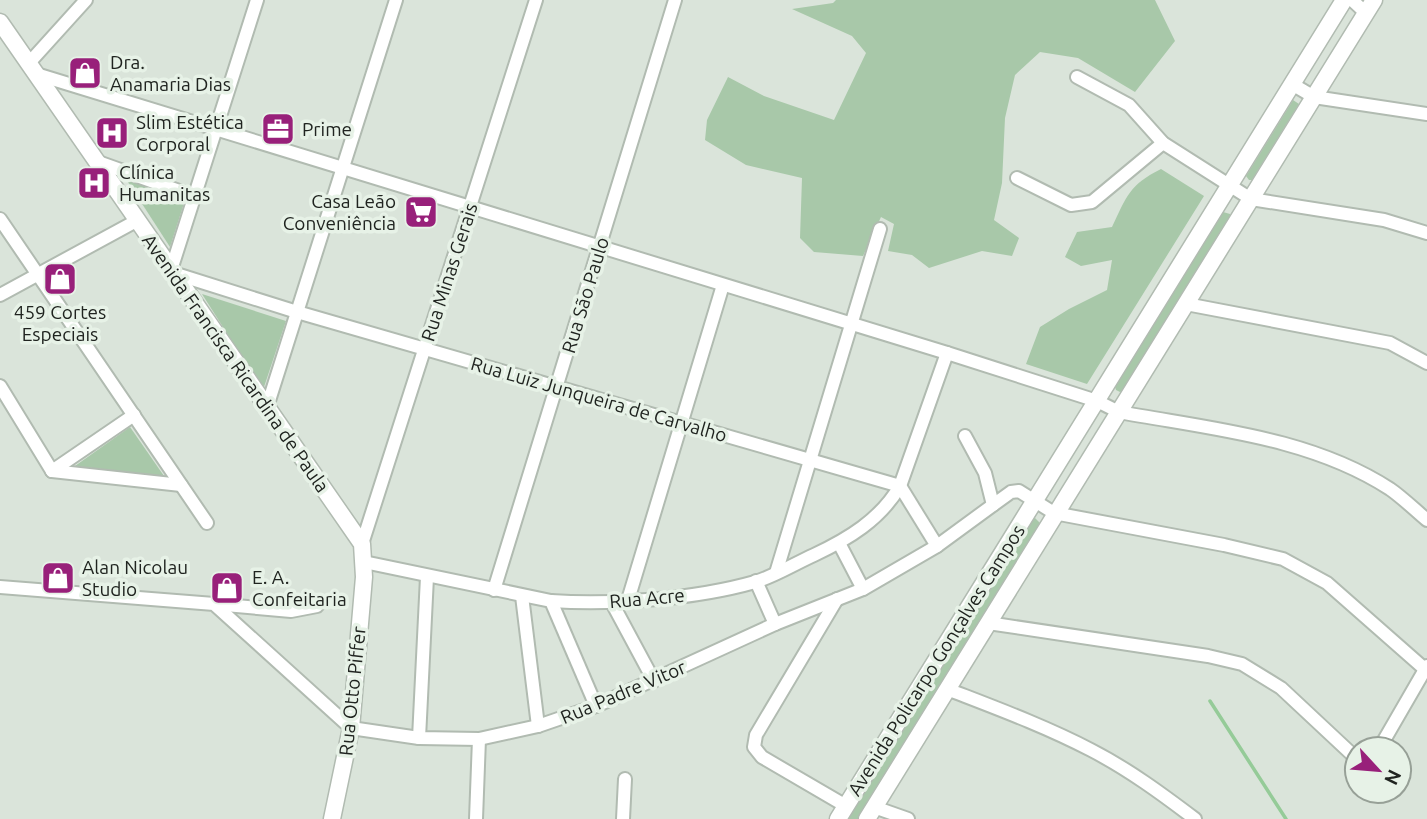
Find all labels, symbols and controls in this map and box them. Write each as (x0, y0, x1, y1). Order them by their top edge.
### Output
place label: Dra. Anamaria Dias (110, 51, 231, 95)
shop icon: Dra. Anamaria Dias (66, 54, 104, 92)
office icon: Prime (259, 110, 297, 148)
place label: Slim Estética Corporal (136, 111, 244, 155)
hospital icon: Slim Estética Corporal (93, 114, 131, 152)
place label: Prime (302, 118, 352, 140)
place label: Clínica Humanitas (119, 161, 210, 205)
hospital icon: Clínica Humanitas (75, 164, 113, 202)
place label: Casa Leão Conveniência (283, 190, 396, 234)
supermarket icon: Casa Leão Conveniência (402, 193, 440, 231)
street label: Rua Minas Gerais (416, 200, 482, 344)
street label: Avenida Francisca Ricardina de Paula (138, 230, 334, 496)
street label: Rua São Paulo (557, 234, 613, 356)
shop icon: 459 Cortes Especiais (41, 260, 79, 298)
place label: 459 Cortes Especiais (14, 301, 106, 345)
street label: Rua Luiz Junqueira de Carvalho (468, 352, 730, 446)
street label: Avenida Policarpo Gonçalves Campos (843, 520, 1029, 800)
place label: Alan Nicolau Studio (82, 556, 188, 600)
shop icon: Alan Nicolau Studio (39, 559, 77, 597)
place label: E. A. Confeitaria (252, 566, 347, 610)
shop icon: E. A. Confeitaria (208, 569, 246, 607)
street label: Rua Acre (608, 584, 686, 612)
street label: Rua Otto Piffer (334, 625, 370, 757)
street label: Rua Padre Vitor (557, 656, 689, 728)
north arrow (1343, 735, 1413, 805)
text: N (1380, 766, 1406, 789)

